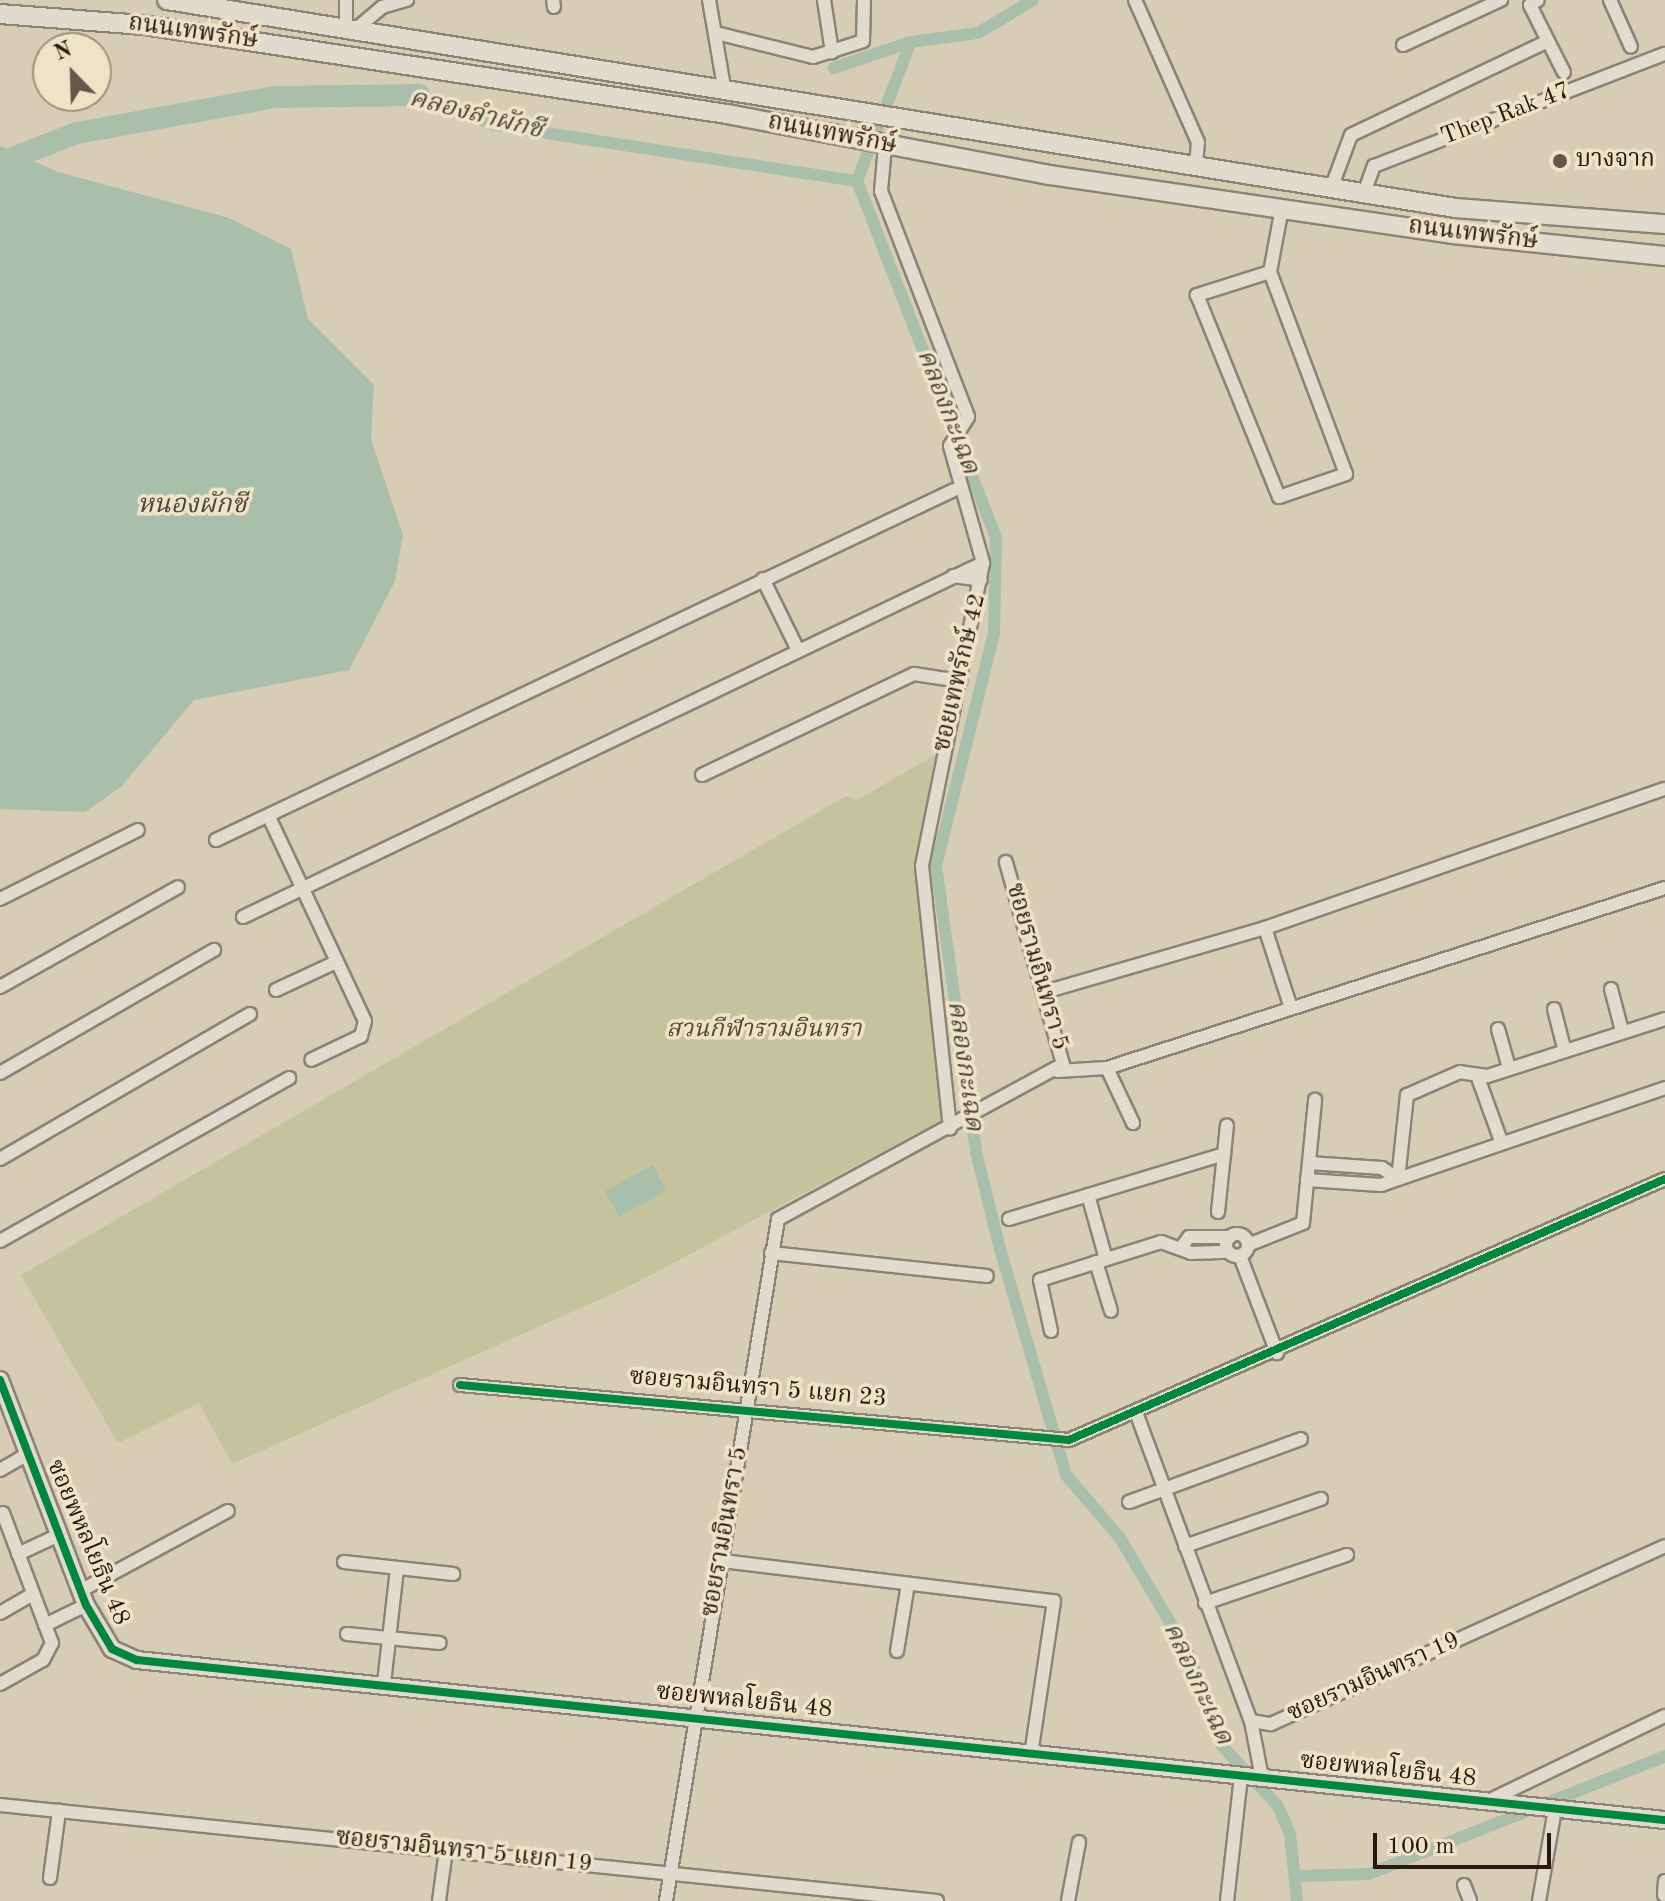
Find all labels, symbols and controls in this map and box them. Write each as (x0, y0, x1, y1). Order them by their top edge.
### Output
street label: ถนนเทพรักษ์ (126, 10, 260, 56)
north arrow (32, 32, 112, 112)
text: N (51, 38, 75, 65)
street label: Thep Rak 47 (1437, 77, 1575, 153)
water label: คลองลำผักชี (406, 83, 546, 147)
street label: ถนนเทพรักษ์ (765, 108, 899, 162)
place label: บางจาก (1576, 147, 1655, 175)
marker: บางจาก (1551, 152, 1569, 170)
street label: ถนนเทพรักษ์ (1406, 213, 1540, 257)
water label: คลองกะเฉด (909, 345, 985, 479)
water label: หนองผักชี (137, 490, 247, 522)
street label: ซอยเทพรักษ์ 42 (929, 591, 993, 755)
street label: ซอยรามอินทรา 5 (998, 880, 1074, 1054)
water label: คลองกะเฉด (939, 999, 989, 1133)
park label: สวนกีฬารามอินทรา (666, 1017, 862, 1045)
street label: ซอยรามอินทรา 5 แยก 23 (628, 1363, 888, 1415)
street label: ซอยรามอินทรา 5 (697, 1445, 755, 1619)
street label: ซอยพหลโยธิน 48 (39, 1456, 135, 1630)
water label: คลองกะเฉด (1155, 1618, 1239, 1750)
street label: ซอยรามอินทรา 19 (1283, 1627, 1465, 1729)
street label: ซอยพหลโยธิน 48 (654, 1678, 834, 1726)
street label: ซอยพหลโยธิน 48 (1298, 1747, 1478, 1795)
scale bar (1377, 1817, 1555, 1867)
street label: ซอยรามอินทรา 5 แยก 19 (334, 1824, 594, 1880)
text: 100 m (1387, 1835, 1455, 1859)

